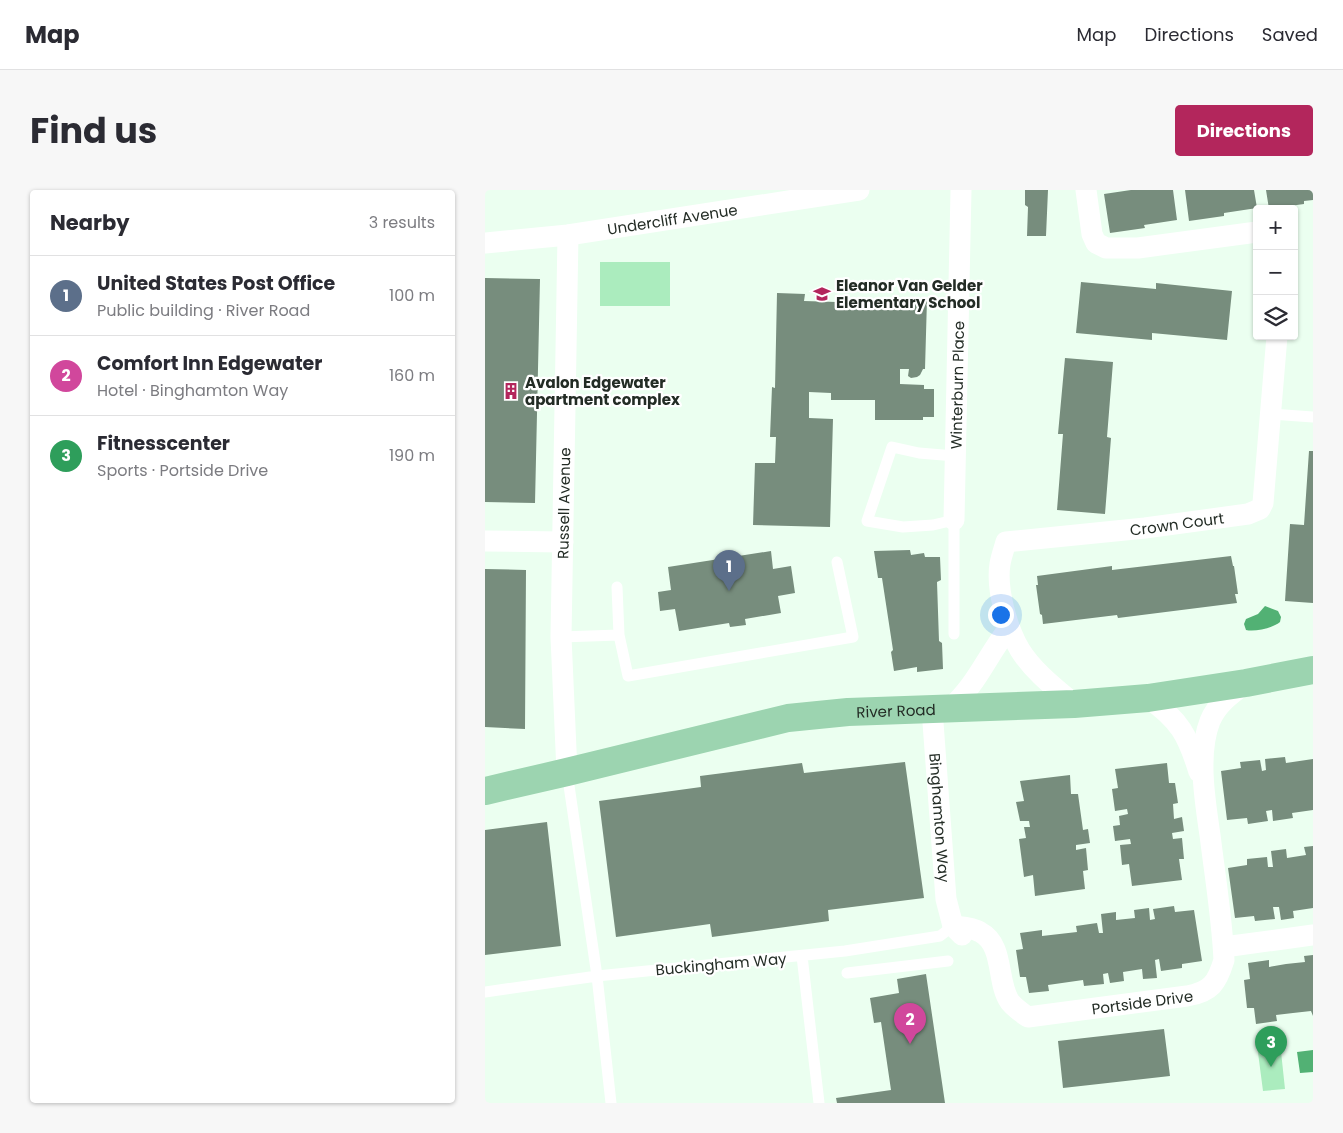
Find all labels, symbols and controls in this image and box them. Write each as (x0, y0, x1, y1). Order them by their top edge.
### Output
text: Map (25, 18, 80, 51)
text: Map (1077, 22, 1116, 47)
text: Directions (1144, 22, 1234, 47)
text: Saved (1262, 22, 1318, 47)
button: Directions (1175, 105, 1313, 156)
text: Find us (30, 106, 157, 155)
street label: Undercliff Avenue (606, 198, 739, 239)
map controls (1253, 205, 1298, 340)
button: + (1253, 205, 1298, 250)
text: Nearby (50, 208, 130, 237)
text: 3 results (369, 211, 435, 234)
button: − (1253, 250, 1298, 295)
text: United States Post Office (97, 270, 335, 297)
place label: Eleanor Van Gelder Elementary School (836, 275, 983, 313)
text: 1 (63, 284, 69, 307)
text: 100 m (389, 284, 435, 307)
school or university icon: Eleanor Van Gelder Elementary School (812, 284, 832, 304)
button: layers (1253, 295, 1298, 340)
text: Public building · River Road (97, 299, 310, 322)
street label: Winterburn Place (945, 321, 969, 449)
text: Comfort Inn Edgewater (97, 350, 322, 377)
text: 2 (61, 364, 71, 387)
text: 160 m (389, 364, 435, 387)
place label: Avalon Edgewater apartment complex (525, 372, 680, 410)
text: Hotel · Binghamton Way (97, 379, 288, 402)
building icon: Avalon Edgewater apartment complex (501, 381, 521, 401)
text: Fitnesscenter (97, 430, 230, 457)
text: 3 (61, 444, 71, 467)
text: 190 m (389, 444, 435, 467)
street label: Russell Avenue (552, 447, 575, 559)
text: Sports · Portside Drive (97, 459, 268, 482)
street label: Crown Court (1129, 507, 1225, 540)
pin: 1 (713, 550, 745, 591)
your location (988, 602, 1014, 628)
street label: River Road (856, 698, 936, 722)
street label: Binghamton Way (925, 752, 955, 884)
street label: Buckingham Way (655, 948, 788, 980)
street label: Portside Drive (1090, 985, 1195, 1019)
pin: 2 (894, 1003, 926, 1044)
pin: 3 (1255, 1026, 1287, 1067)

